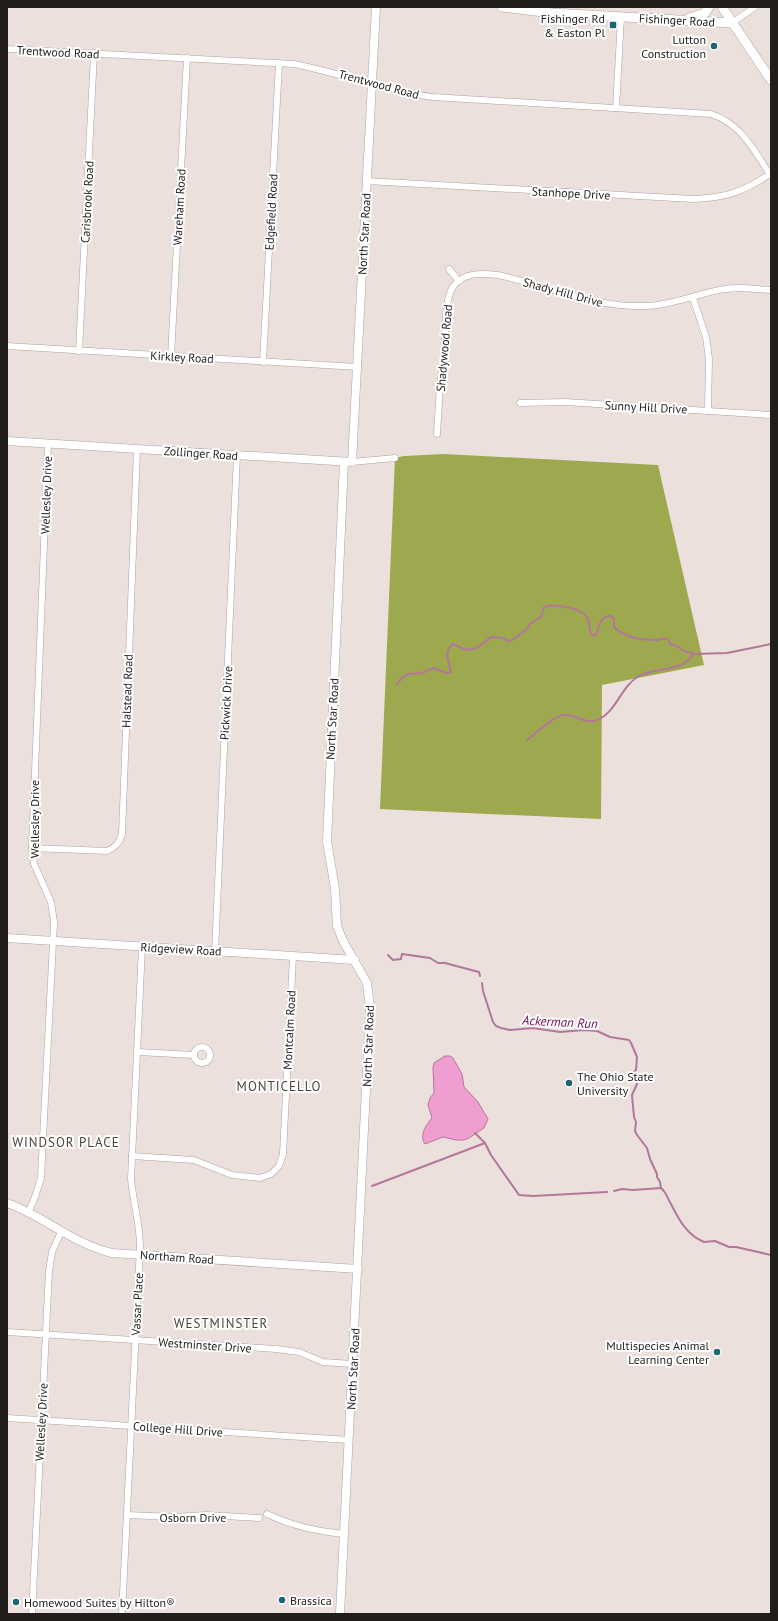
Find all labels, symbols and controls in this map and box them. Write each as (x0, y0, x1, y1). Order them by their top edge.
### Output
place label: Fishinger Rd & Easton Pl (541, 11, 605, 40)
street label: Fishinger Road (639, 11, 715, 29)
marker: Fishinger Rd & Easton Pl (608, 20, 618, 30)
place label: Lutton Construction (641, 32, 706, 61)
marker: Lutton Construction (709, 41, 719, 51)
street label: Trentwood Road (16, 42, 100, 62)
street label: Trentwood Road (337, 66, 421, 102)
street label: Carisbrook Road (77, 160, 97, 244)
street label: Wareham Road (170, 168, 188, 246)
street label: Edgefield Road (262, 173, 280, 251)
street label: Stanhope Drive (531, 183, 611, 203)
street label: North Star Road (354, 193, 374, 275)
street label: Shady Hill Drive (521, 274, 605, 310)
street label: Shadywood Road (433, 304, 455, 392)
street label: Kirkley Road (150, 348, 214, 366)
street label: Sunny Hill Drive (604, 397, 688, 417)
street label: Zollinger Road (163, 443, 239, 463)
street label: Wellesley Drive (37, 456, 55, 534)
street label: Halstead Road (118, 654, 136, 728)
street label: Pickwick Drive (217, 666, 235, 740)
street label: North Star Road (322, 678, 342, 760)
street label: Wellesley Drive (27, 780, 42, 858)
street label: Ridgeview Road (140, 939, 222, 959)
street label: Montcalm Road (279, 990, 299, 1070)
street label: North Star Road (359, 1005, 377, 1087)
water label: Ackerman Run (521, 1011, 598, 1032)
place label: The Ohio State University (577, 1069, 654, 1098)
district label: MONTICELLO (237, 1078, 321, 1095)
marker: The Ohio State University (564, 1078, 574, 1088)
district label: WINDSOR PLACE (12, 1134, 120, 1151)
street label: Northam Road (140, 1247, 214, 1267)
street label: Vassar Place (128, 1272, 146, 1337)
district label: WESTMINSTER (174, 1315, 268, 1332)
street label: North Star Road (343, 1328, 363, 1410)
street label: Westminster Drive (158, 1334, 252, 1356)
place label: Multispecies Animal Learning Center (606, 1338, 709, 1367)
marker: Multispecies Animal Learning Center (712, 1347, 722, 1357)
street label: Wellesley Drive (31, 1383, 51, 1461)
street label: College Hill Drive (133, 1418, 223, 1440)
street label: Osborn Drive (160, 1510, 226, 1525)
place label: Brassica (290, 1593, 332, 1608)
place label: Homewood Suites by Hilton® (24, 1595, 175, 1610)
marker: Brassica (277, 1595, 287, 1605)
marker: Homewood Suites by Hilton® (11, 1597, 21, 1607)

